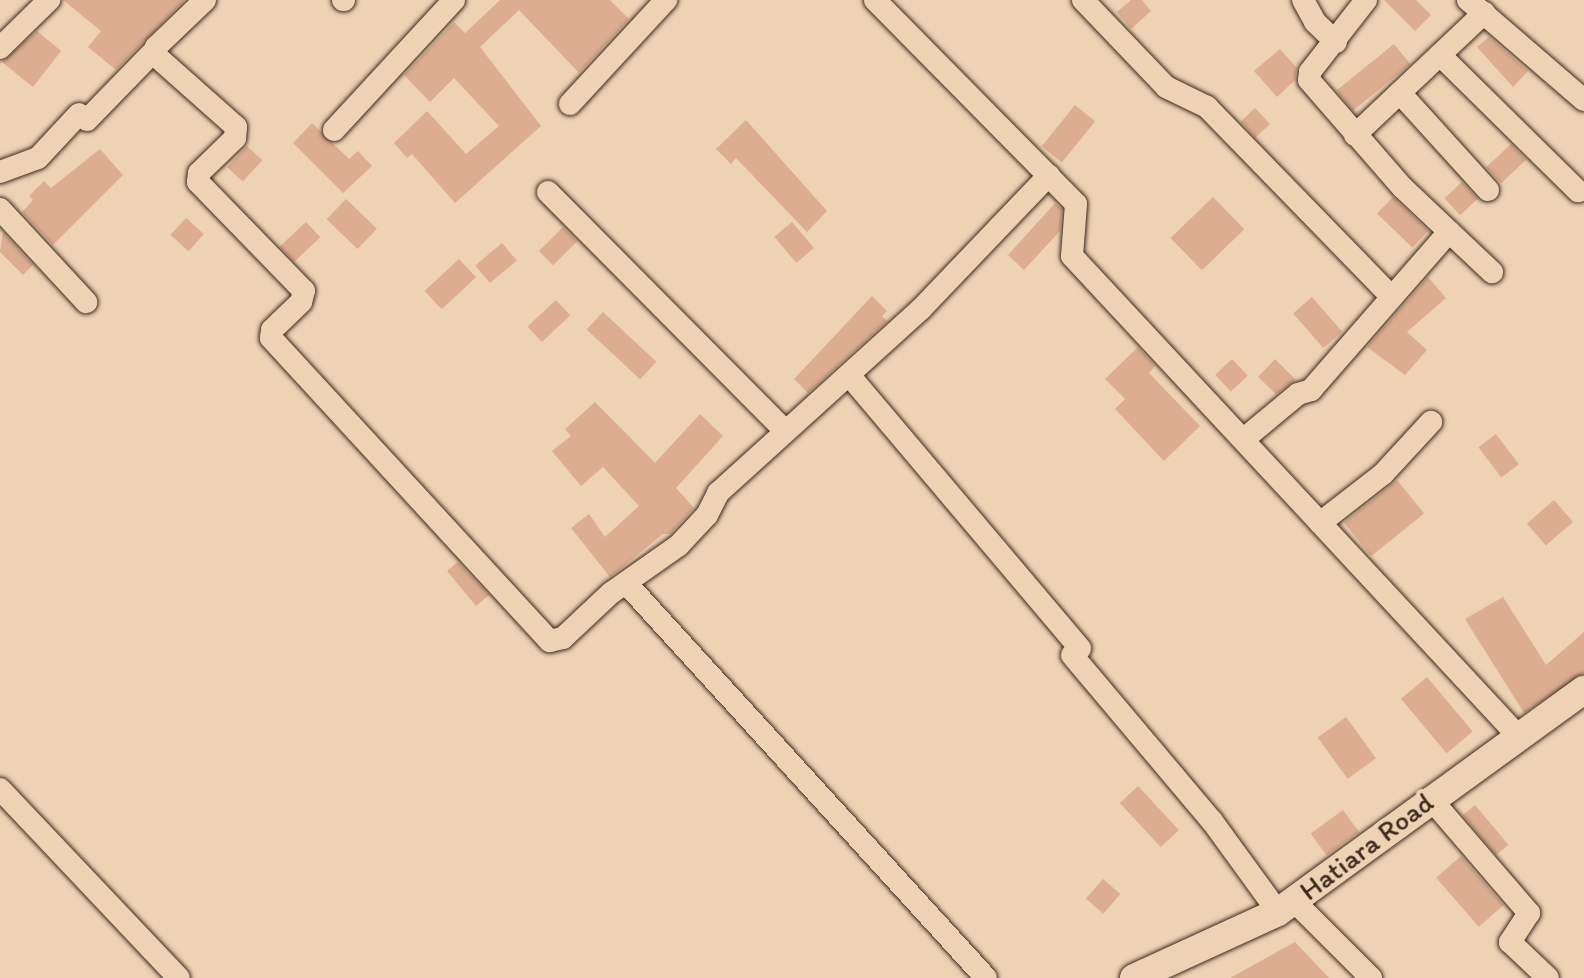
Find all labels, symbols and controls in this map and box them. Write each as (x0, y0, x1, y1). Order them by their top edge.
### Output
street label: Hatiara Road (1293, 785, 1439, 907)

